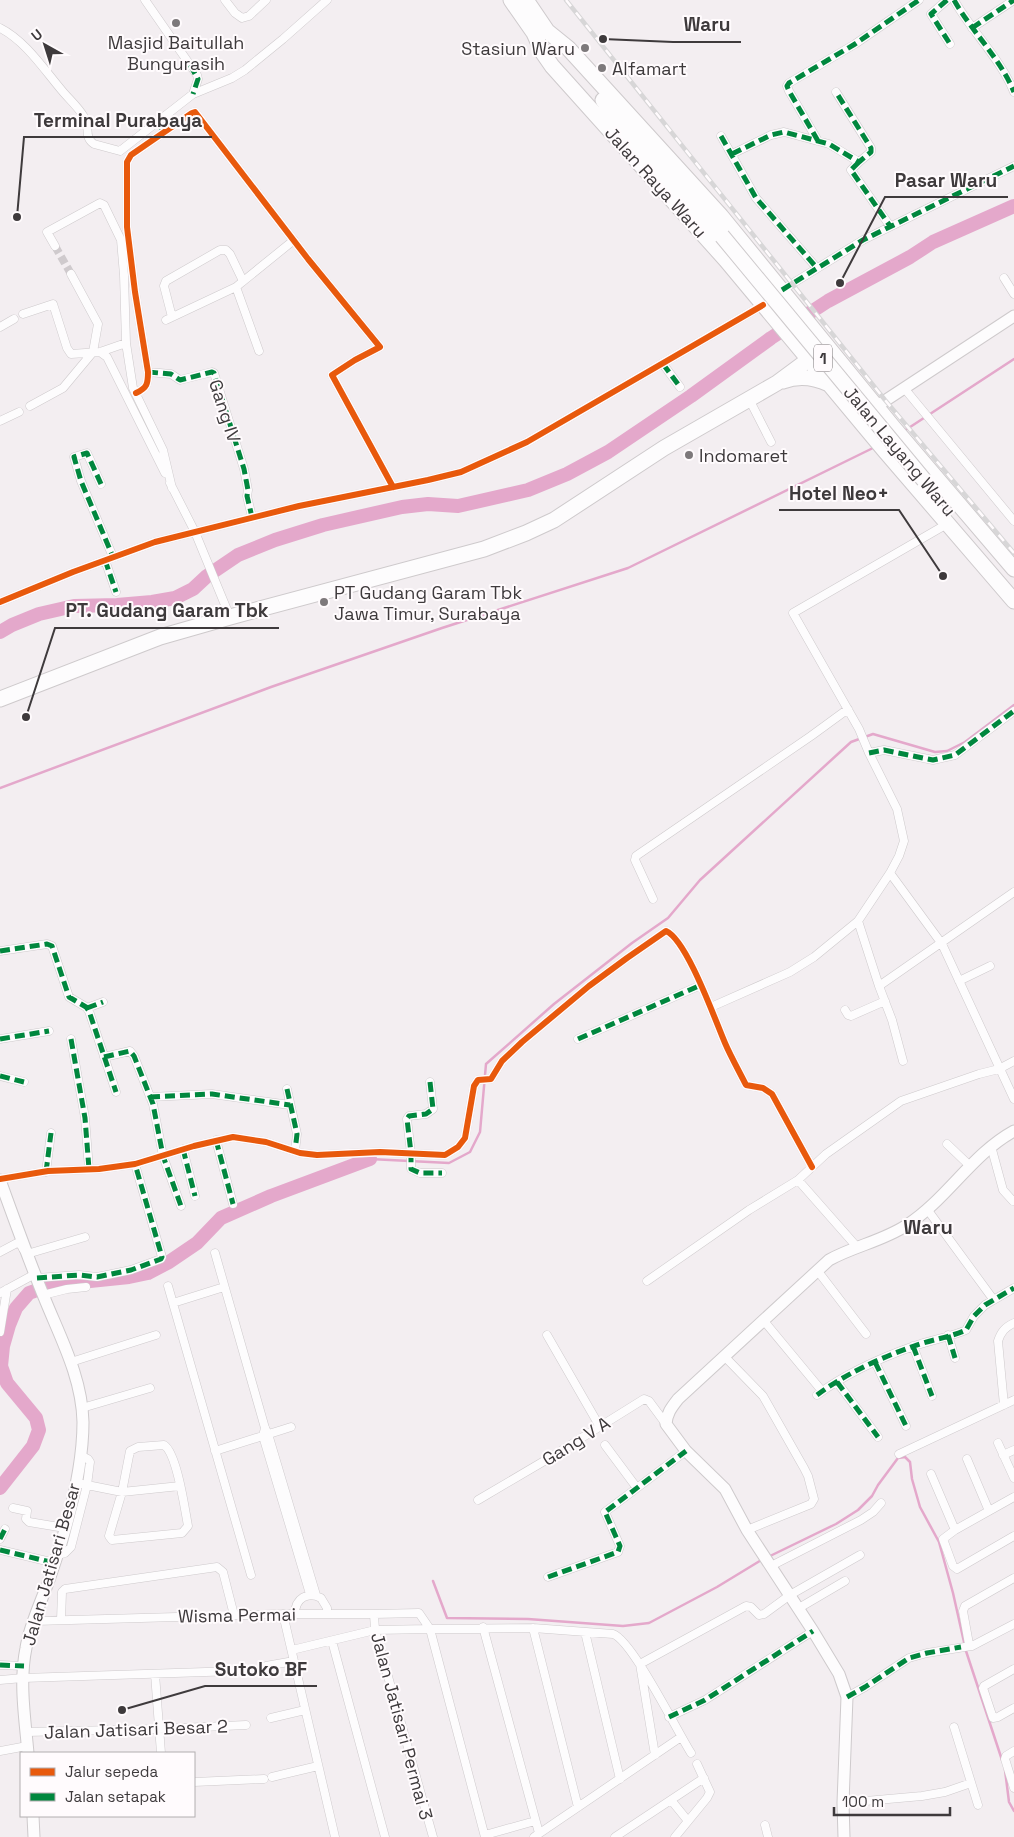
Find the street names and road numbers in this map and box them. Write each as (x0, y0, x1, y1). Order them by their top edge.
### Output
street label: Jalan Raya Waru (600, 122, 712, 242)
road number: 1 (814, 344, 832, 372)
street label: Gang IV (204, 377, 246, 445)
street label: Jalan Layang Waru (839, 381, 961, 521)
street label: Gang V A (538, 1411, 614, 1471)
street label: Jalan Jatisari Besar (17, 1480, 85, 1648)
street label: Wisma Permai (178, 1602, 296, 1628)
street label: Jalan Jatisari Permai 3 (366, 1630, 438, 1822)
street label: Jalan Jatisari Besar 2 (44, 1714, 228, 1744)

